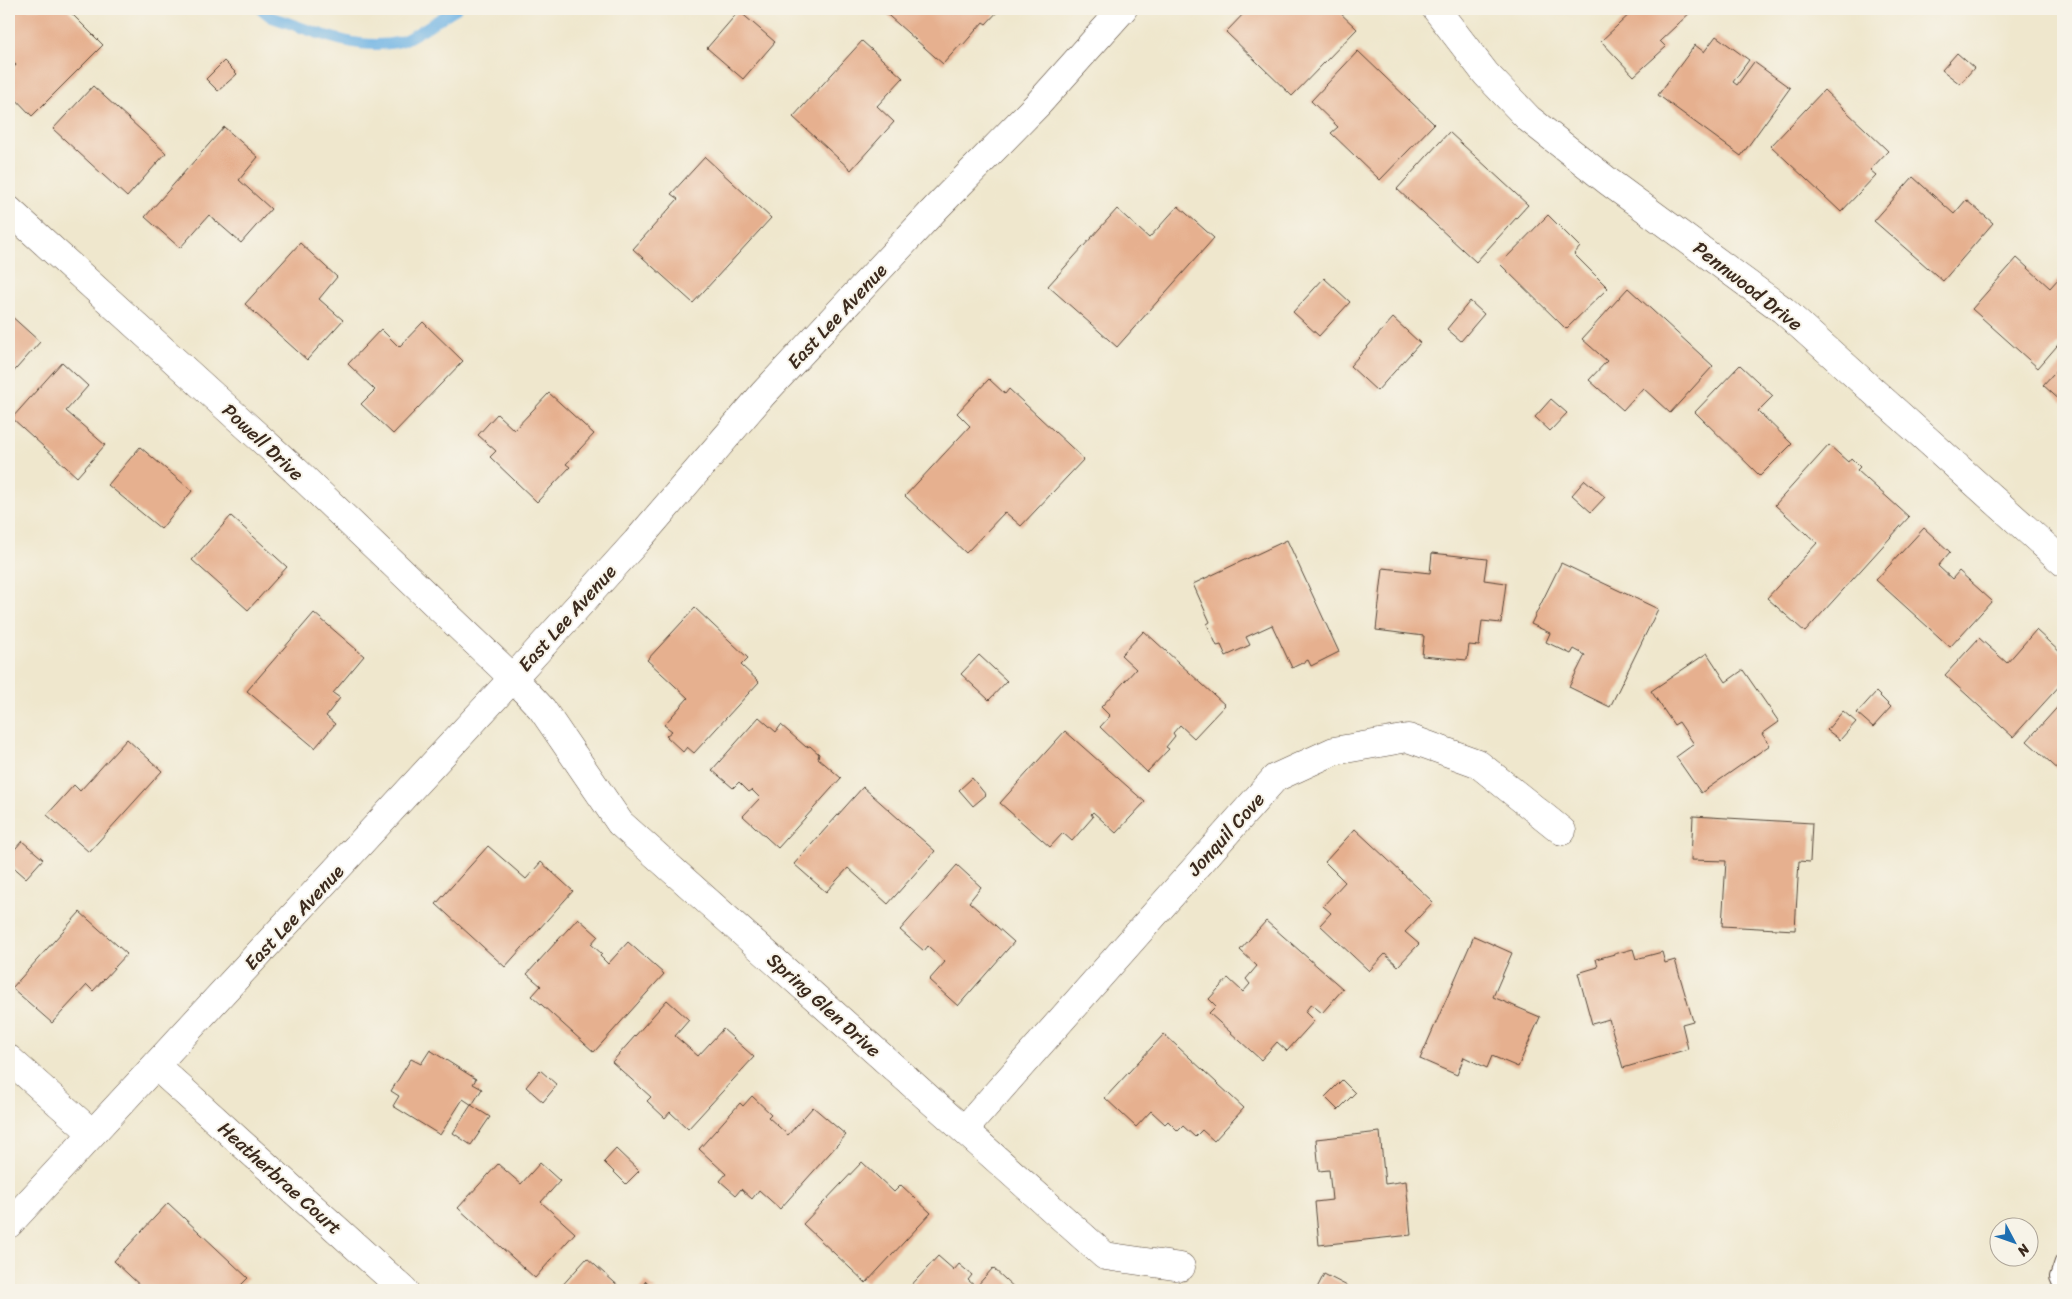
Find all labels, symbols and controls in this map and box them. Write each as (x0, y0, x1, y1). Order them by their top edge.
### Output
street label: Pennwood Drive (1686, 232, 1810, 340)
street label: East Lee Avenue (779, 255, 895, 377)
street label: Powell Drive (214, 395, 312, 489)
street label: East Lee Avenue (509, 557, 625, 679)
street label: Jonquil Cove (1178, 784, 1273, 884)
street label: East Lee Avenue (236, 856, 352, 978)
street label: Spring Glen Drive (759, 944, 889, 1066)
street label: Heatherbrae Court (210, 1113, 350, 1243)
north arrow (1990, 1216, 2040, 1266)
text: N (2011, 1238, 2037, 1262)

